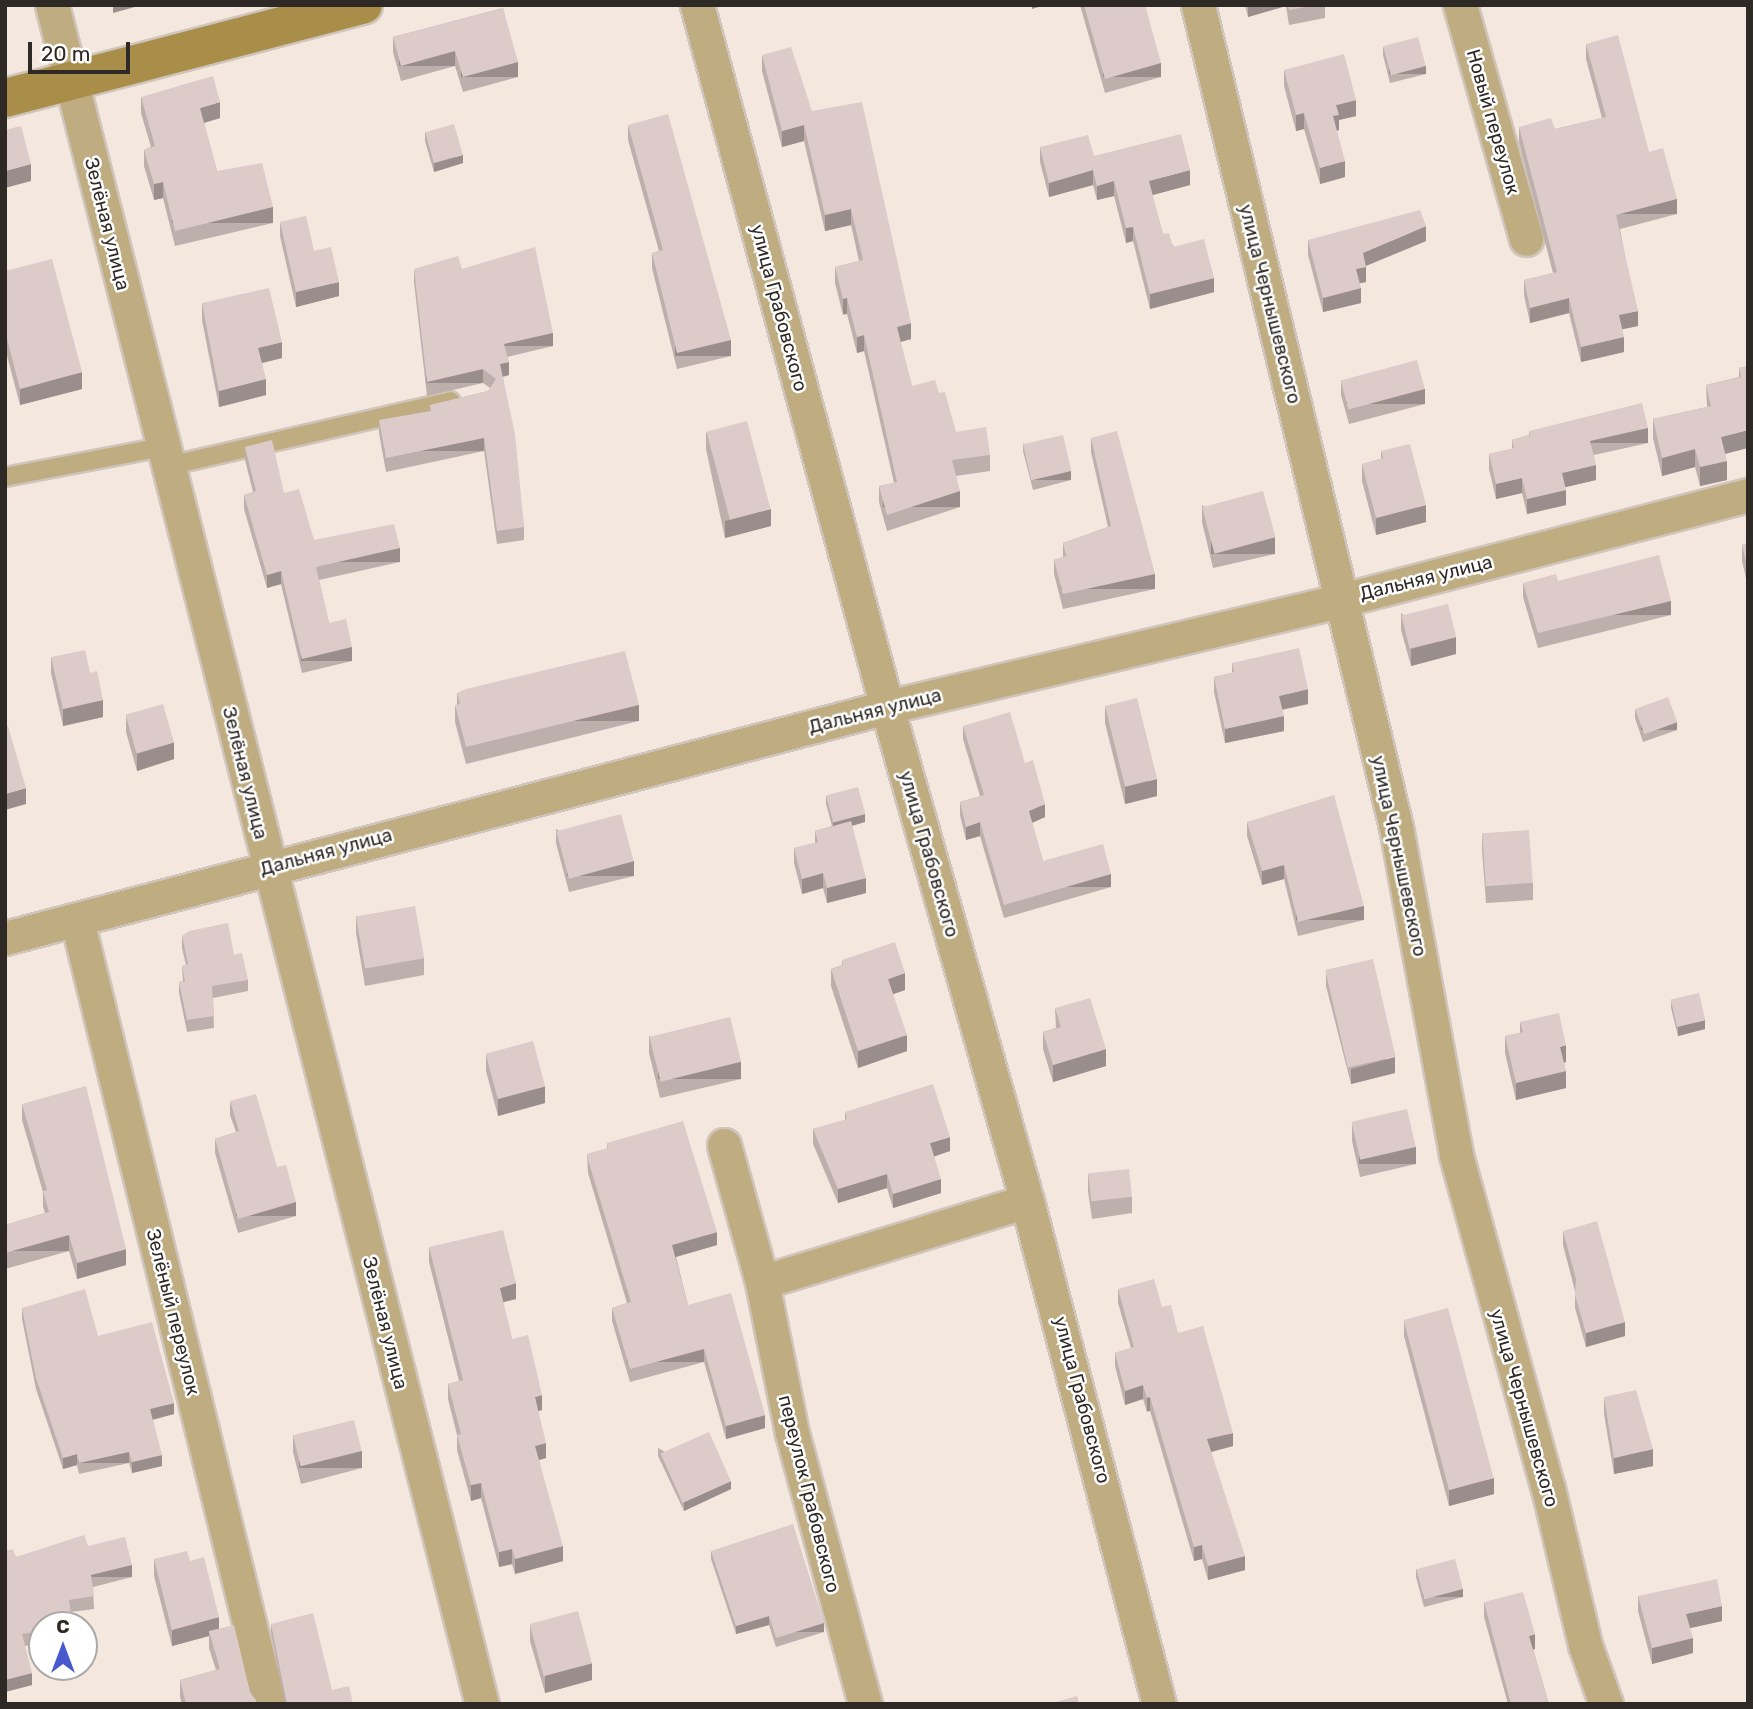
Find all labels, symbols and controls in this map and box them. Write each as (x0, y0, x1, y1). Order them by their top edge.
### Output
scale bar (32, 28, 133, 72)
text: 20 m (41, 41, 90, 66)
street label: Новый переулок (1461, 47, 1525, 197)
street label: Зелёная улица (80, 155, 134, 293)
street label: улица Чернышевского (1234, 202, 1306, 406)
street label: улица Грабовского (746, 222, 812, 394)
street label: Дальняя улица (1357, 550, 1495, 606)
street label: Дальняя улица (806, 683, 944, 739)
street label: Зелёная улица (218, 704, 272, 842)
street label: улица Чернышевского (1367, 753, 1431, 959)
street label: улица Грабовского (894, 768, 964, 940)
street label: Дальняя улица (257, 823, 395, 881)
street label: Зелёный переулок (141, 1226, 205, 1398)
street label: Зелёная улица (358, 1254, 412, 1392)
street label: улица Чернышевского (1485, 1306, 1563, 1510)
street label: улица Грабовского (1049, 1314, 1115, 1486)
street label: переулок Грабовского (773, 1393, 845, 1595)
north arrow (28, 1611, 98, 1681)
text: С (56, 1615, 70, 1638)

